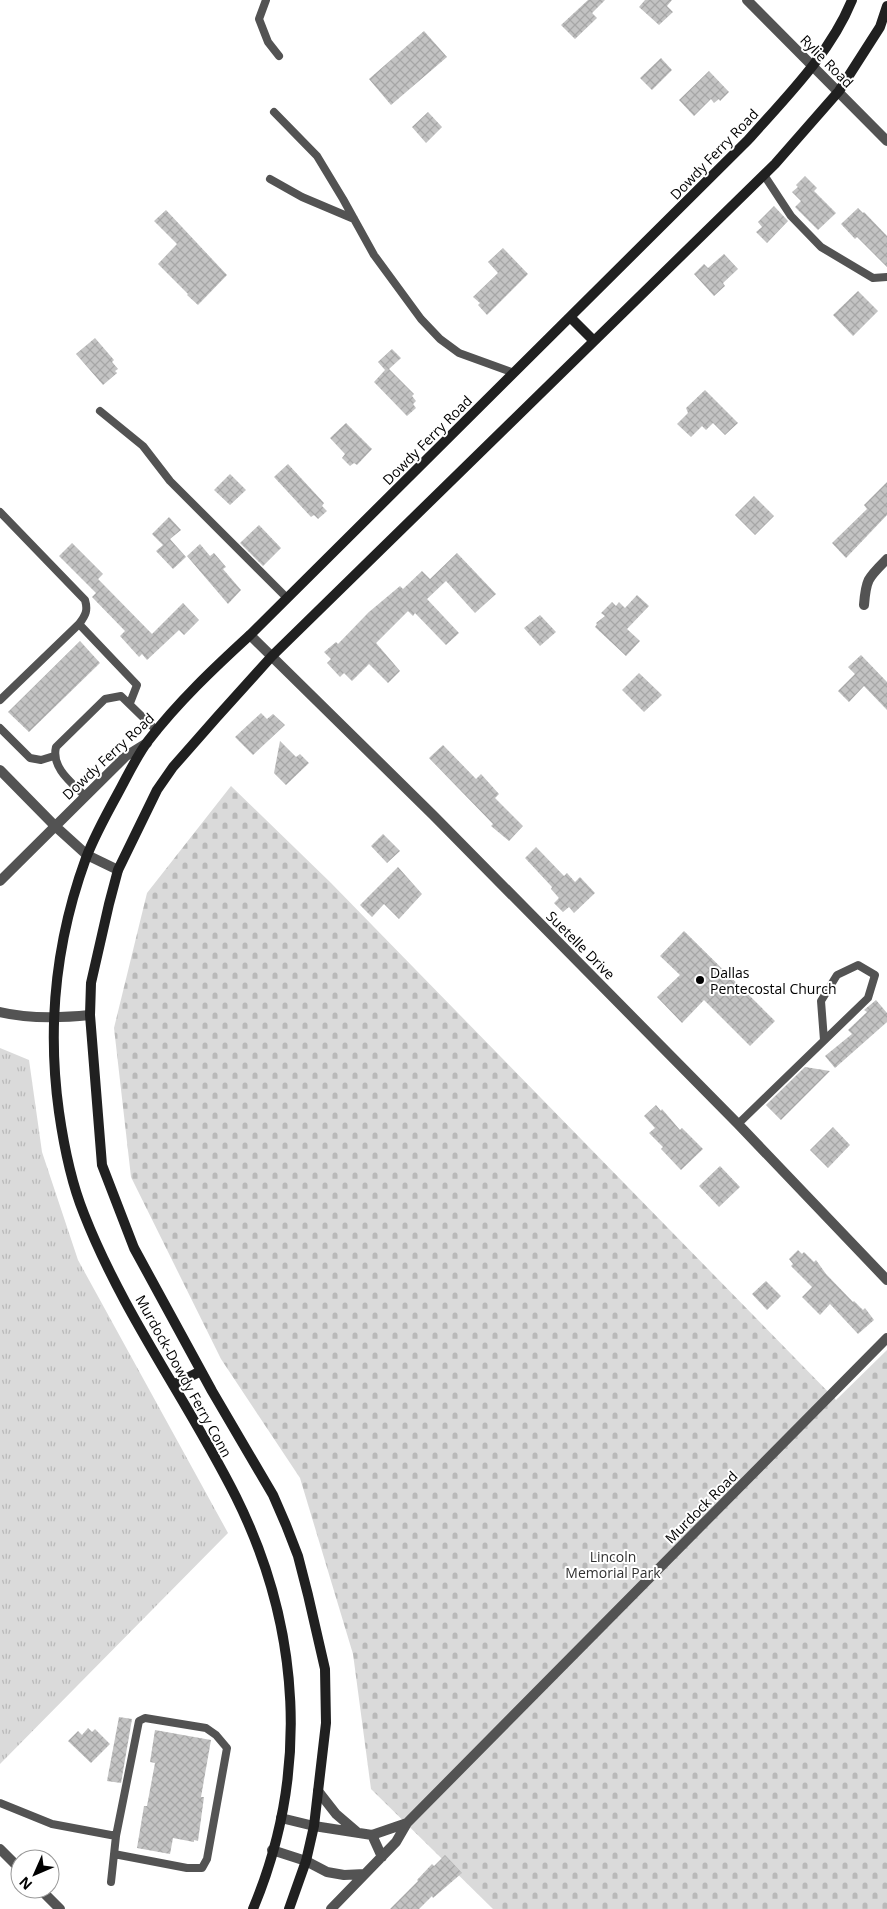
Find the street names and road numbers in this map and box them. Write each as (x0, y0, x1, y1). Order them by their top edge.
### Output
street label: Rylie Road (796, 30, 858, 92)
street label: Dowdy Ferry Road (666, 105, 762, 203)
street label: Dowdy Ferry Road (378, 391, 476, 489)
street label: Dowdy Ferry Road (58, 708, 158, 804)
street label: Suetelle Drive (543, 907, 620, 984)
street label: Murdock-Dowdy Ferry Conn (131, 1291, 237, 1461)
street label: Murdock Road (661, 1467, 741, 1547)

